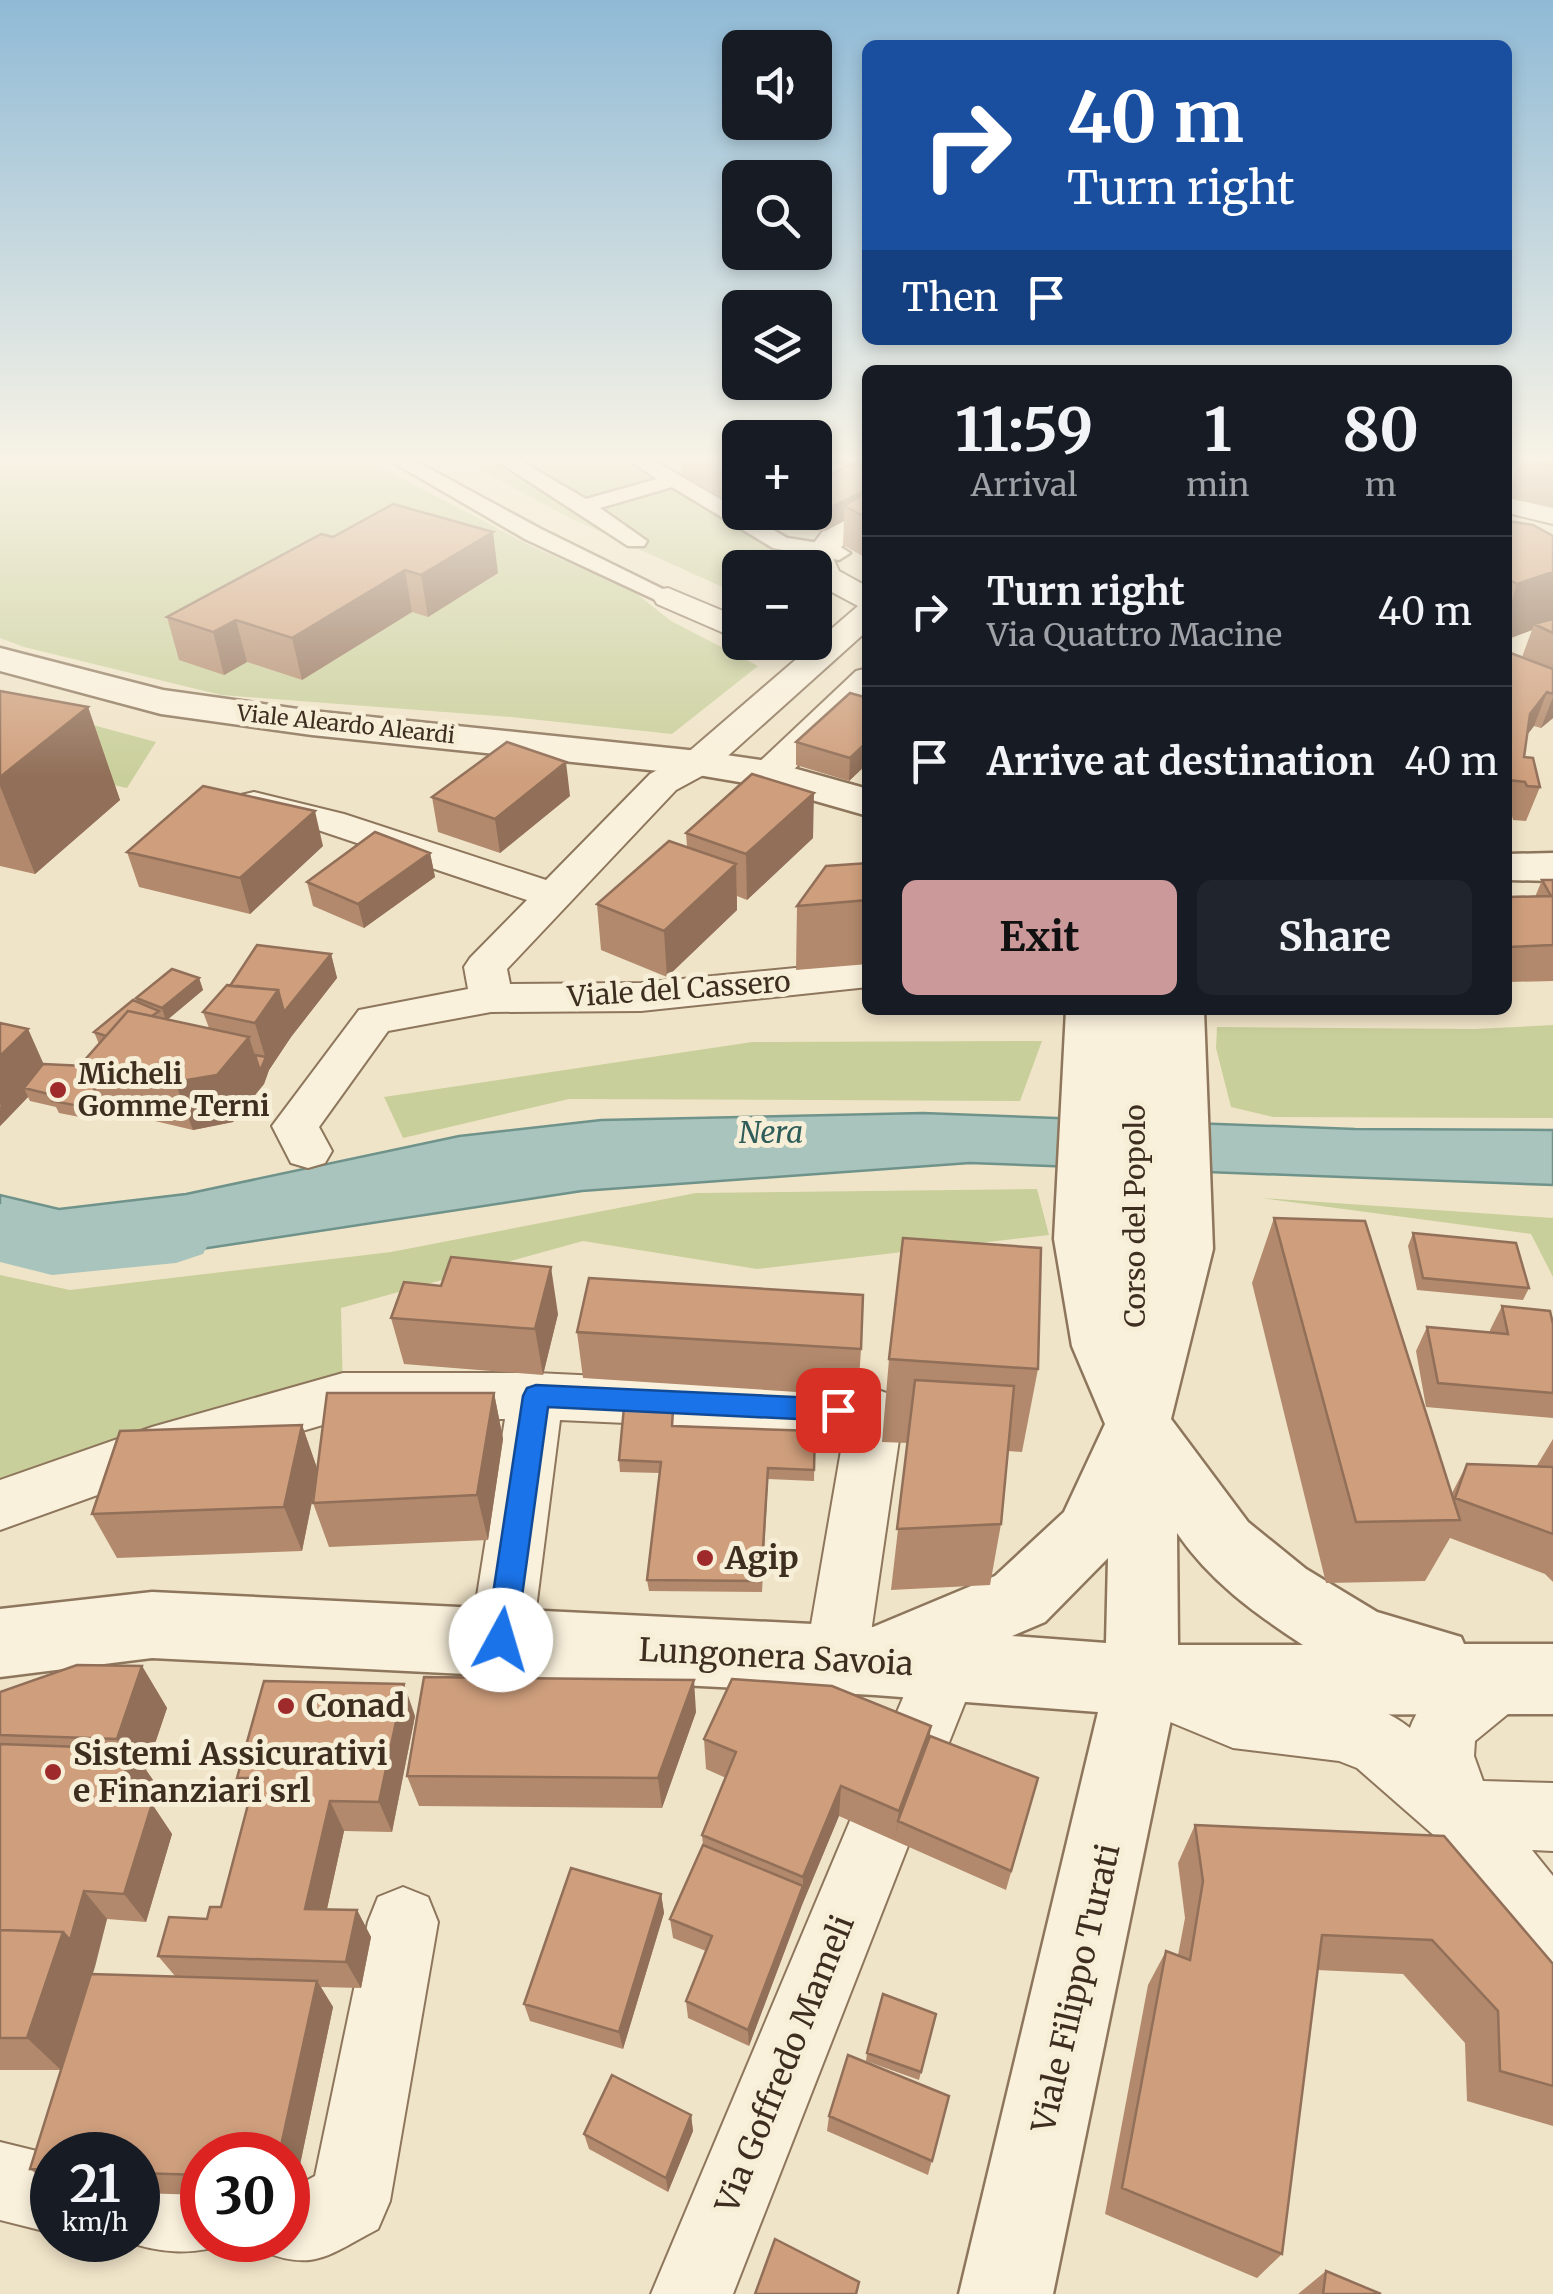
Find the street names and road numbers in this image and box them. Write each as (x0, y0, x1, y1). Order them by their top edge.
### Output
street label: Viale Aleardo Aleardi (235, 699, 456, 749)
street label: Viale del Cassero (565, 963, 792, 1015)
street label: Corso del Popolo (1117, 1105, 1153, 1327)
street label: Lungonera Savoia (638, 1630, 914, 1684)
street label: Viale Filippo Turati (1023, 1840, 1129, 2137)
street label: Via Goffredo Mameli (707, 1909, 863, 2220)

